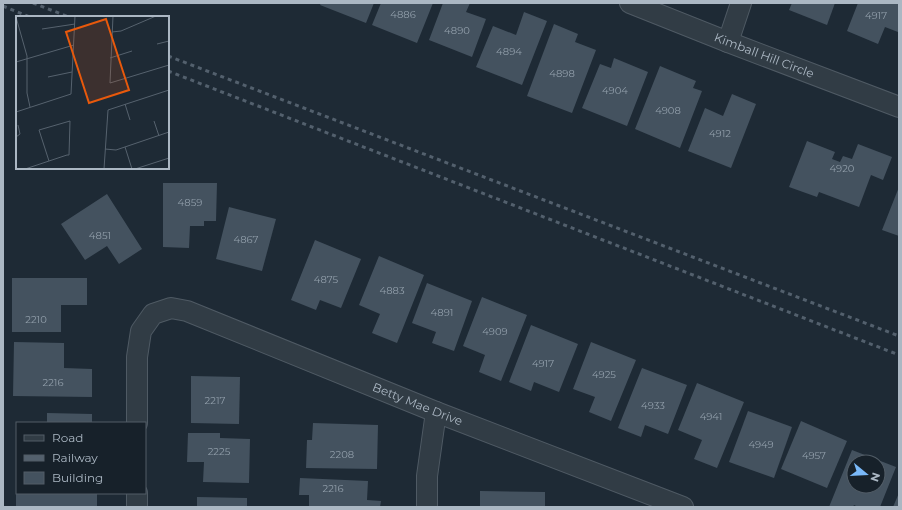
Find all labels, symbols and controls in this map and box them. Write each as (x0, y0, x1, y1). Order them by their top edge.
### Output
house number: 4886 (390, 8, 416, 21)
house number: 4917 (865, 9, 887, 22)
inset map (16, 16, 169, 169)
house number: 4890 (444, 24, 470, 37)
street label: Kimball Hill Circle (712, 29, 816, 81)
house number: 4894 (496, 45, 522, 58)
house number: 4898 (549, 67, 575, 80)
house number: 4904 (602, 84, 628, 97)
house number: 4908 (655, 104, 681, 117)
house number: 4912 (709, 127, 731, 140)
house number: 4920 (830, 162, 855, 175)
house number: 4859 (178, 196, 202, 209)
house number: 4851 (89, 229, 111, 242)
house number: 4867 (234, 233, 259, 246)
house number: 4875 (314, 273, 339, 286)
house number: 4883 (379, 284, 405, 297)
house number: 4891 (431, 306, 453, 319)
house number: 2210 (25, 313, 47, 326)
house number: 4909 (482, 325, 508, 338)
house number: 4917 (532, 357, 554, 370)
house number: 4925 (592, 368, 616, 381)
house number: 2216 (42, 376, 64, 389)
street label: Betty Mae Drive (370, 379, 465, 428)
house number: 2217 (205, 394, 226, 407)
house number: 4933 (641, 399, 665, 412)
house number: 4941 (700, 410, 722, 423)
legend (16, 422, 146, 494)
text: Road (52, 430, 83, 445)
house number: 4949 (748, 438, 774, 451)
house number: 2225 (208, 445, 231, 458)
house number: 2208 (330, 448, 354, 461)
house number: 4957 (802, 449, 826, 462)
text: Railway (52, 450, 98, 465)
north arrow (846, 454, 886, 494)
text: Building (52, 470, 103, 485)
text: N (867, 471, 884, 483)
house number: 2216 (322, 482, 344, 495)

